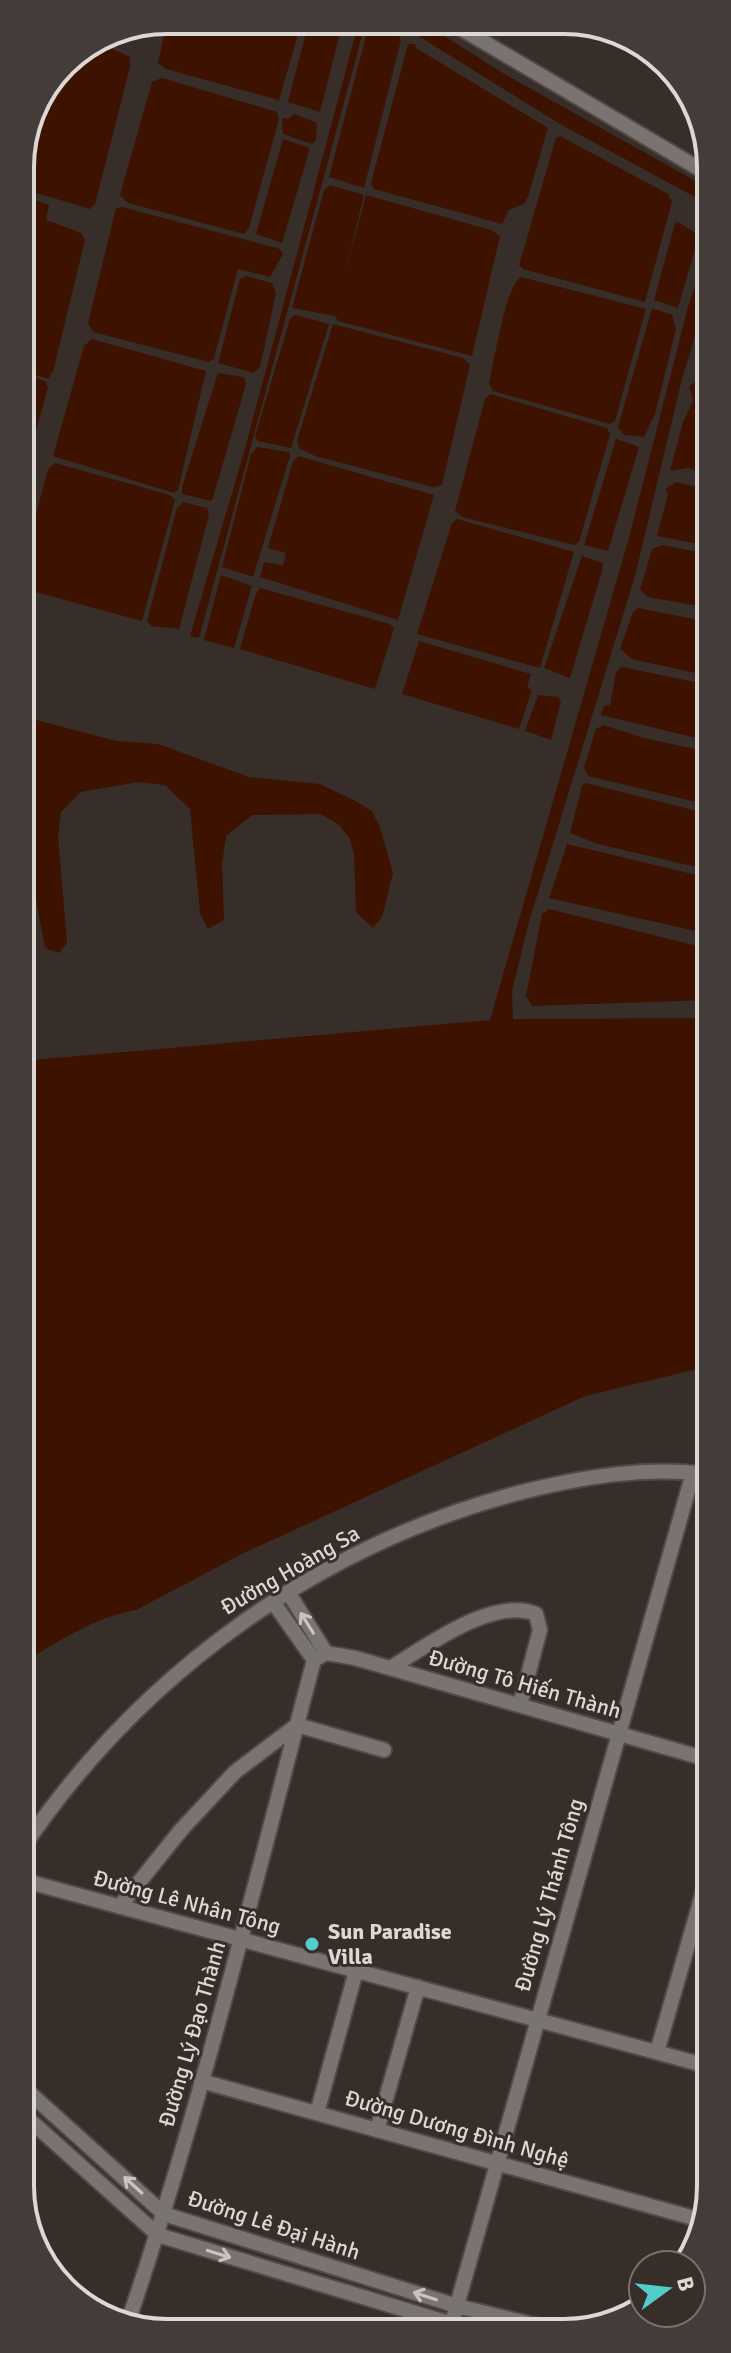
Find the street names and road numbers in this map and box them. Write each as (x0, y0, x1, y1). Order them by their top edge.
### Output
street label: Đường Hoàng Sa (216, 1519, 364, 1621)
street label: Đường Tô Hiến Thành (426, 1644, 624, 1724)
street label: Đường Lý Thánh Tông (509, 1795, 589, 1995)
street label: Đường Lê Nhân Tông (90, 1864, 284, 1940)
street label: Đường Lý Đạo Thành (153, 1938, 231, 2130)
street label: Đường Dương Đình Nghệ (342, 2084, 572, 2174)
street label: Đường Lê Đại Hành (184, 2184, 364, 2266)

